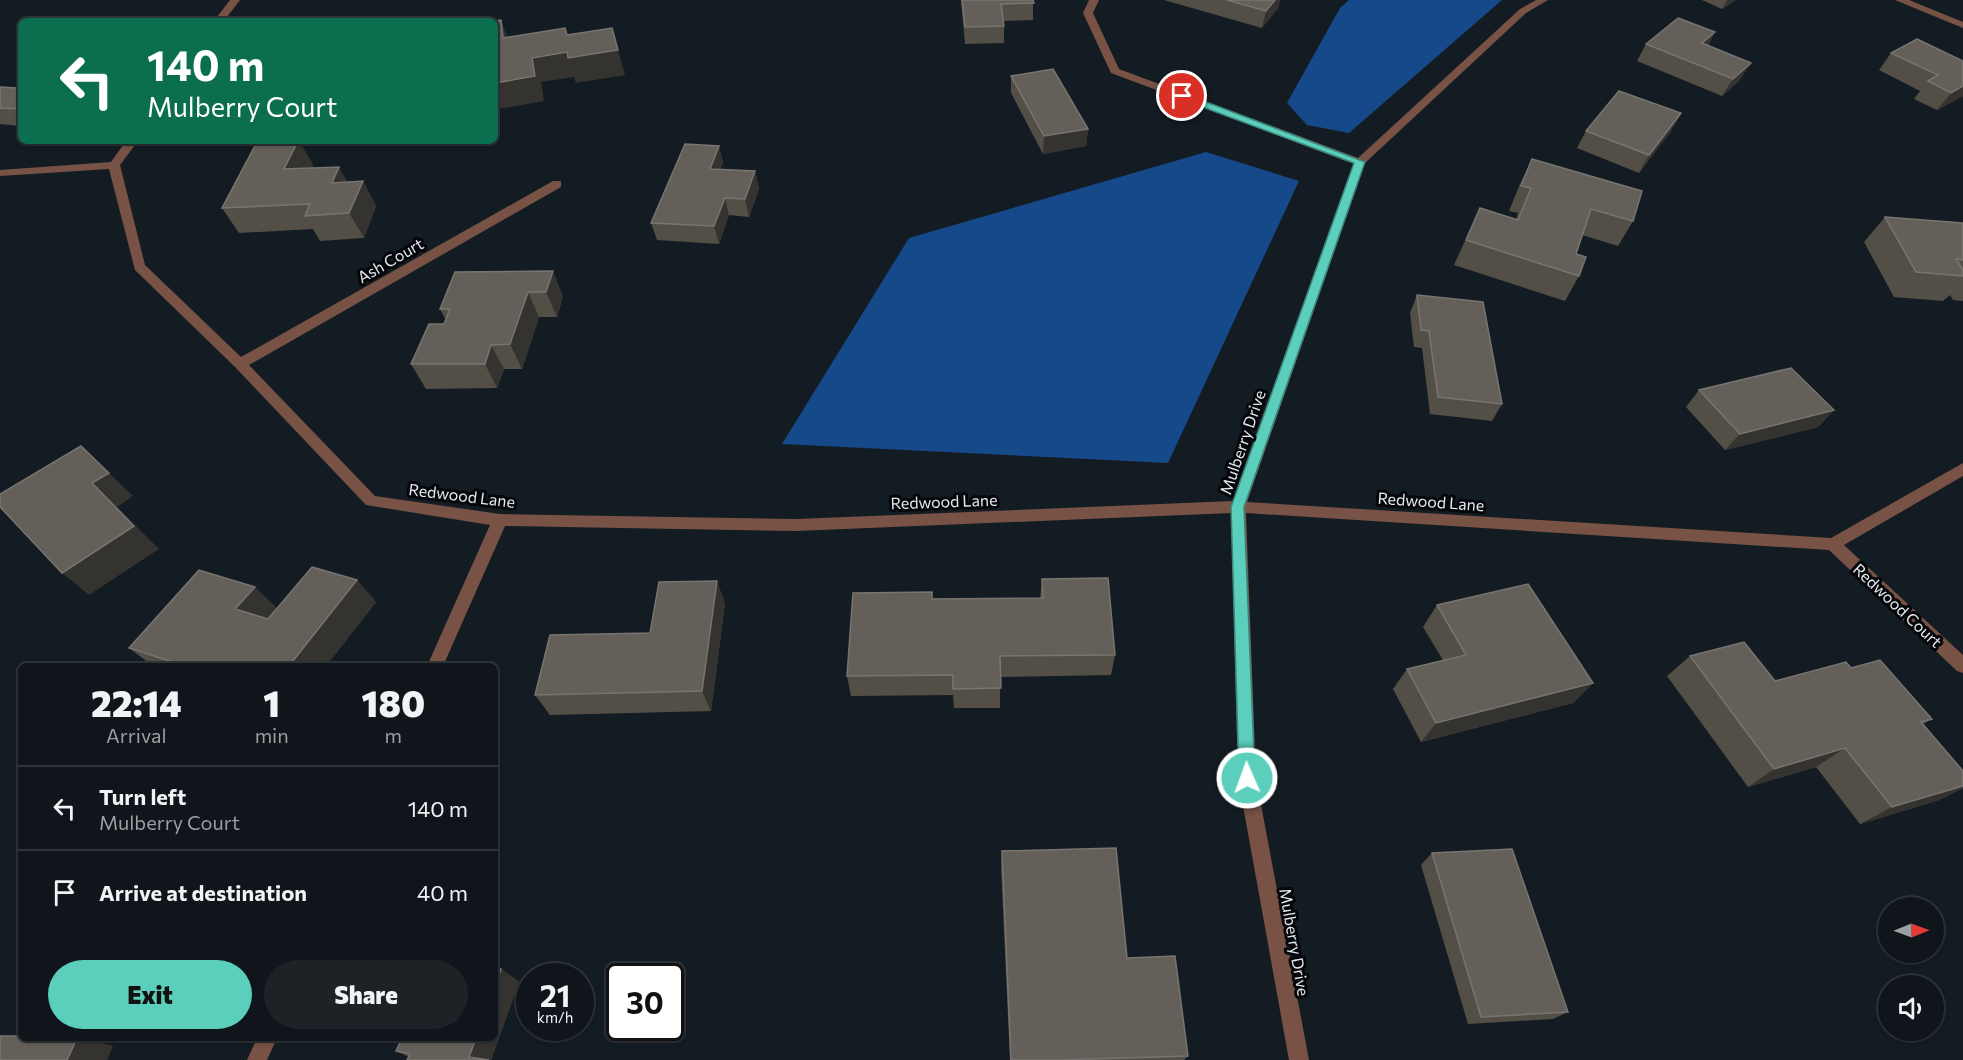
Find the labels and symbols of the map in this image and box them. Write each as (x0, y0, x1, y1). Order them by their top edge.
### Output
pin (1156, 70, 1207, 121)
street label: Ash Court (354, 233, 427, 286)
street label: Mulberry Drive (1215, 387, 1269, 497)
street label: Redwood Lane (408, 479, 516, 511)
street label: Redwood Lane (1377, 488, 1485, 514)
street label: Redwood Lane (890, 490, 998, 512)
street label: Redwood Court (1850, 559, 1947, 651)
position arrow (1215, 746, 1279, 810)
street label: Mulberry Drive (1276, 887, 1314, 997)
north arrow (1878, 897, 1944, 963)
speed limit sign: 30 (606, 963, 684, 1041)

